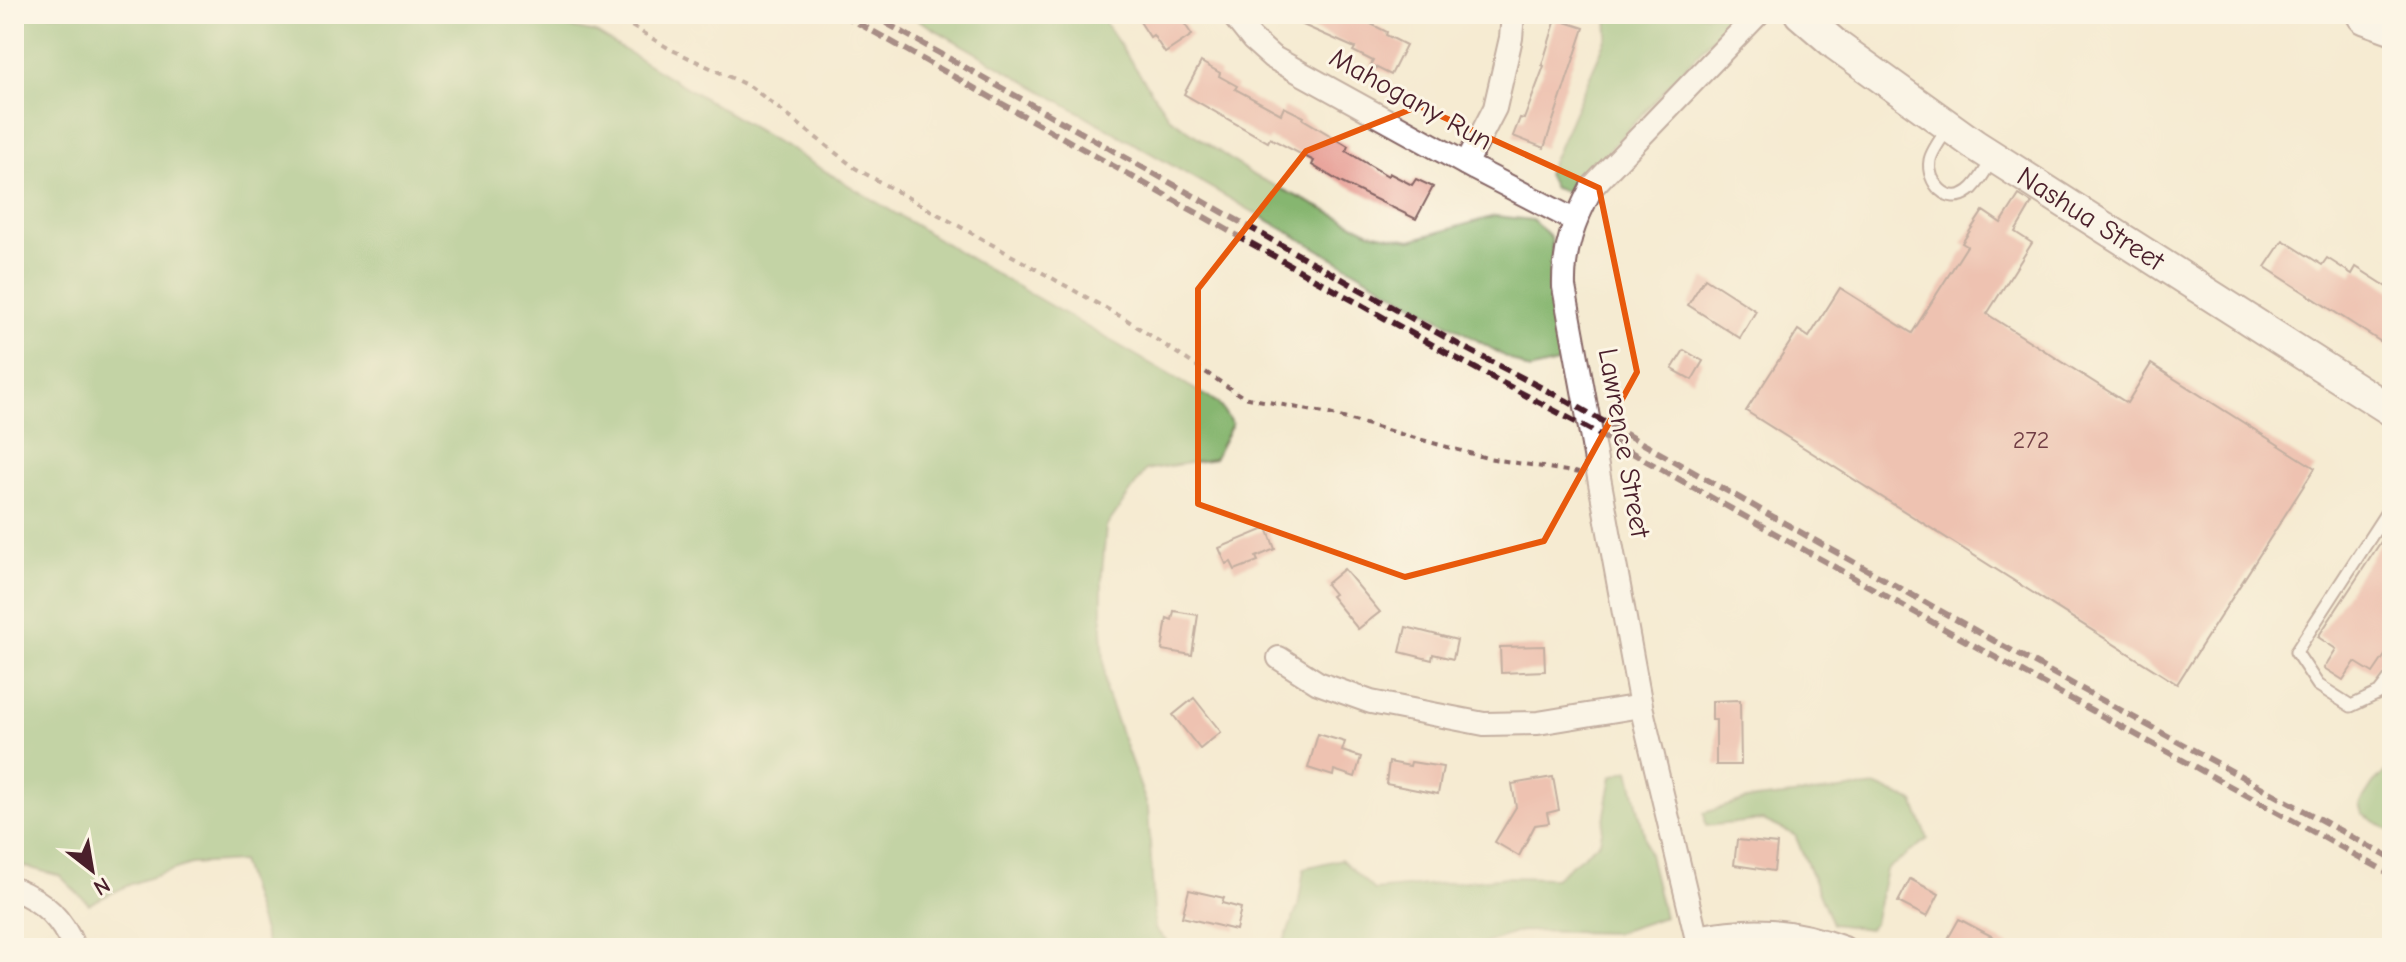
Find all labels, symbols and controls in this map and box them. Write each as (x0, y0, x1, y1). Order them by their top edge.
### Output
street label: Mahogany Run (1324, 41, 1498, 157)
street label: Nashua Street (2011, 160, 2171, 278)
street label: Lawrence Street (1592, 346, 1657, 541)
house number: 272 (2013, 426, 2049, 454)
north arrow (52, 830, 132, 910)
text: N (89, 871, 115, 901)

